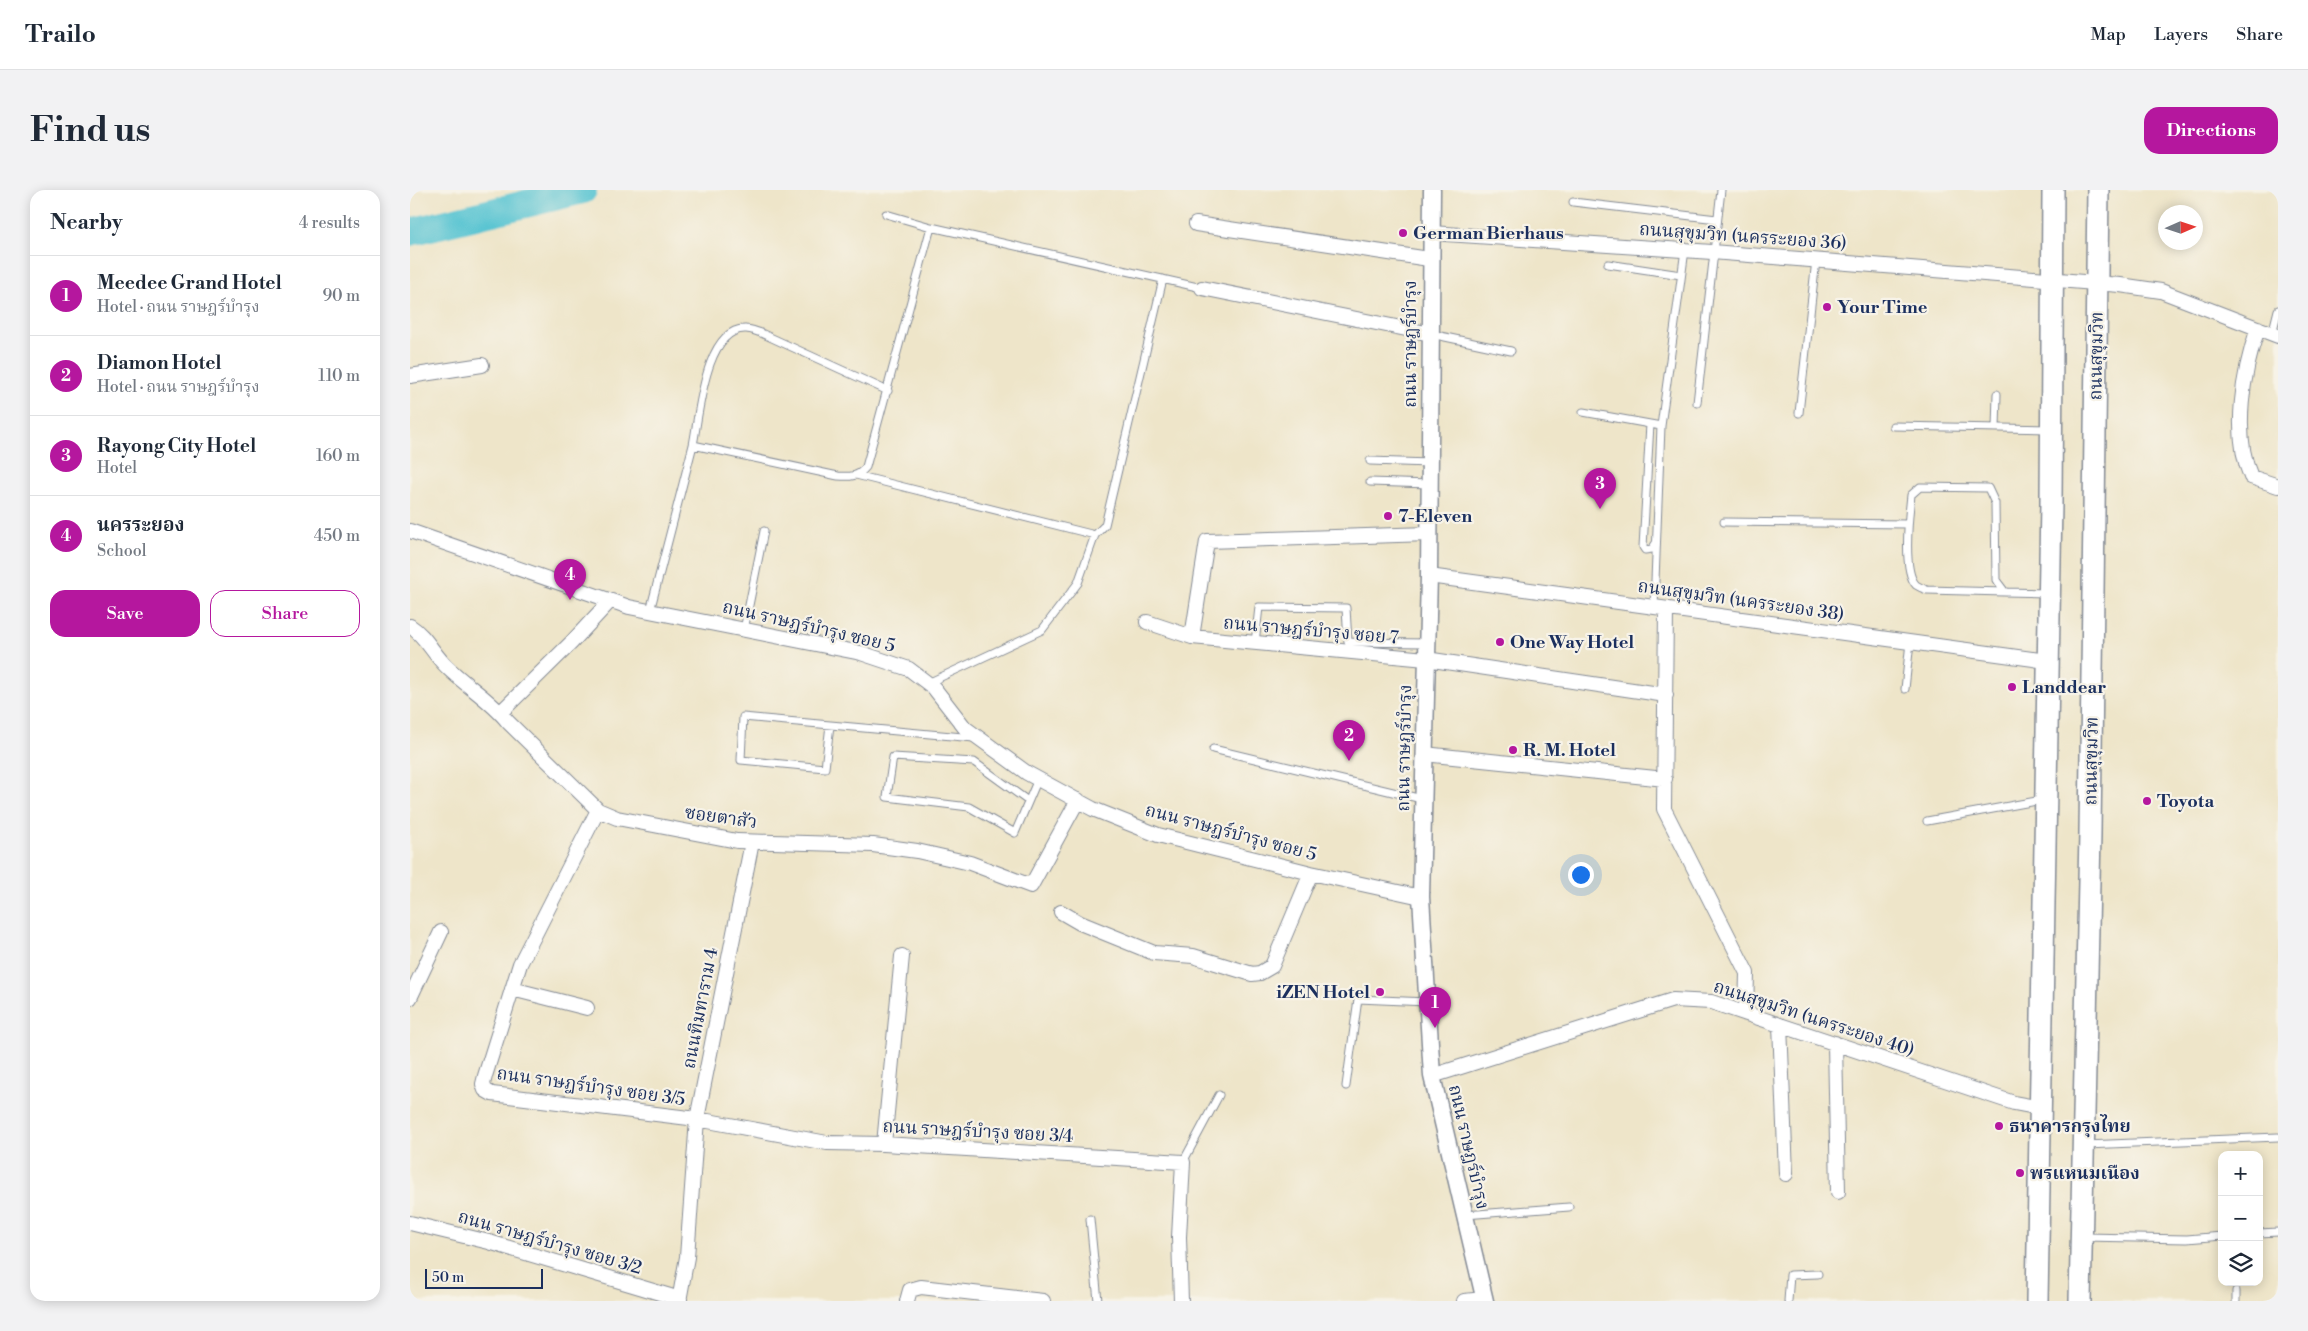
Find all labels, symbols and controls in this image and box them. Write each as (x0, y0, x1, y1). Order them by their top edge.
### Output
text: Trailo (25, 20, 96, 50)
text: Map (2091, 23, 2126, 46)
text: Layers (2154, 23, 2208, 46)
text: Share (2236, 23, 2283, 46)
button: Directions (2144, 107, 2278, 154)
text: Find us (30, 109, 150, 152)
north arrow (2158, 205, 2203, 250)
text: Nearby (50, 210, 123, 236)
text: 4 results (299, 213, 360, 233)
street label: ถนนสุขุมวิท (นครระยอง 36) (1638, 218, 1848, 255)
place label: German Bierhaus (1413, 222, 1564, 245)
marker: German Bierhaus (1397, 227, 1409, 239)
text: Meedee Grand Hotel (97, 271, 282, 295)
street label: ถนน ราษฎร์บำรุง (1399, 280, 1422, 408)
text: 1 (62, 286, 70, 306)
text: 90 m (322, 286, 360, 306)
place label: Your Time (1837, 296, 1928, 319)
text: Hotel · ถนน ราษฎร์บำรุง (97, 297, 259, 317)
marker: Your Time (1821, 301, 1833, 313)
street label: ถนนสุขุมวิท (2084, 311, 2109, 401)
text: Diamon Hotel (97, 351, 222, 375)
text: 2 (61, 366, 71, 386)
text: 110 m (318, 366, 360, 386)
text: Hotel · ถนน ราษฎร์บำรุง (97, 377, 259, 397)
text: Rayong City Hotel (97, 434, 256, 458)
text: 3 (61, 446, 71, 466)
text: 160 m (316, 446, 360, 466)
text: Hotel (97, 458, 137, 478)
pin: 3 (1584, 468, 1616, 509)
place label: 7-Eleven (1398, 505, 1472, 528)
marker: 7-Eleven (1382, 510, 1394, 522)
text: นครระยอง (97, 513, 184, 537)
text: 4 (61, 526, 71, 546)
text: 450 m (314, 526, 360, 546)
text: School (97, 541, 146, 561)
pin: 4 (554, 559, 586, 600)
street label: ถนนสุขุมวิท (นครระยอง 38) (1636, 575, 1846, 626)
button: Save (50, 590, 200, 637)
button: Share (210, 590, 360, 637)
street label: ถนน ราษฎร์บำรุง ซอย 5 (720, 595, 898, 658)
street label: ถนน ราษฎร์บำรุง ซอย 7 (1222, 611, 1400, 650)
place label: One Way Hotel (1510, 631, 1634, 654)
marker: One Way Hotel (1494, 636, 1506, 648)
place label: Landdear (2022, 676, 2106, 699)
marker: Landdear (2006, 681, 2018, 693)
street label: ถนน ราษฎร์บำรุง (1392, 684, 1417, 812)
street label: ถนนสุขุมวิท (2079, 716, 2104, 806)
pin: 2 (1333, 720, 1365, 761)
place label: R. M. Hotel (1523, 739, 1616, 762)
marker: R. M. Hotel (1507, 744, 1519, 756)
place label: Toyota (2157, 790, 2215, 813)
marker: Toyota (2141, 795, 2153, 807)
street label: ถนน ราษฎร์บำรุง ซอย 5 (1143, 798, 1319, 866)
street label: ซอยตาสัว (683, 801, 759, 834)
your location (1568, 862, 1594, 888)
street label: ถนนทิมทาราม 4 (677, 945, 724, 1071)
street label: ถนนสุขุมวิท (นครระยอง 40) (1710, 975, 1917, 1062)
place label: iZEN Hotel (1276, 981, 1370, 1004)
marker: iZEN Hotel (1374, 986, 1386, 998)
pin: 1 (1419, 987, 1451, 1028)
street label: ถนน ราษฎร์บำรุง ซอย 3/5 (495, 1062, 687, 1111)
street label: ถนน ราษฎร์บำรุง (1443, 1083, 1494, 1212)
place label: ธนาคารกรุงไทย (2009, 1114, 2131, 1138)
street label: ถนน ราษฎร์บำรุง ซอย 3/4 (882, 1115, 1074, 1148)
marker: ธนาคารกรุงไทย (1993, 1120, 2005, 1132)
map controls (2218, 1151, 2263, 1286)
button: + (2218, 1151, 2263, 1196)
place label: พรแหนมเนือง (2030, 1162, 2140, 1185)
marker: พรแหนมเนือง (2014, 1167, 2026, 1179)
button: − (2218, 1196, 2263, 1241)
street label: ถนน ราษฎร์บำรุง ซอย 3/2 (455, 1205, 645, 1280)
button: layers (2218, 1241, 2263, 1286)
scale bar (425, 1266, 542, 1289)
text: 50 m (432, 1269, 464, 1287)

